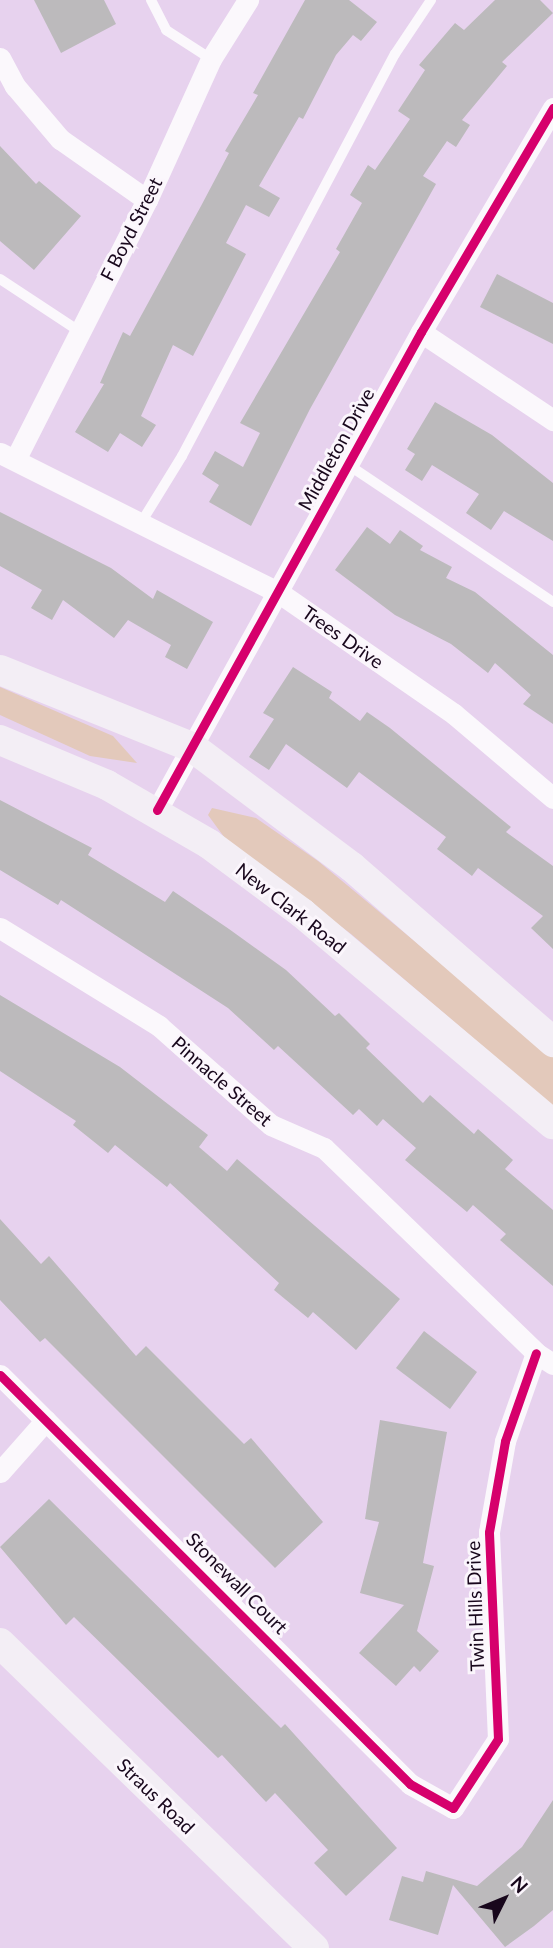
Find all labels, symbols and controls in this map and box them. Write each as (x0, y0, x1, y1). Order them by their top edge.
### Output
street label: F Boyd Street (95, 173, 167, 285)
street label: Middleton Drive (293, 384, 379, 514)
street label: Trees Drive (298, 601, 388, 673)
street label: New Clark Road (231, 858, 351, 958)
street label: Pinnacle Street (167, 1031, 277, 1131)
street label: Stonewall Court (182, 1528, 292, 1638)
street label: Twin Hills Drive (461, 1540, 489, 1672)
street label: Straus Road (113, 1754, 199, 1838)
north arrow (469, 1864, 539, 1934)
text: N (506, 1871, 533, 1898)

